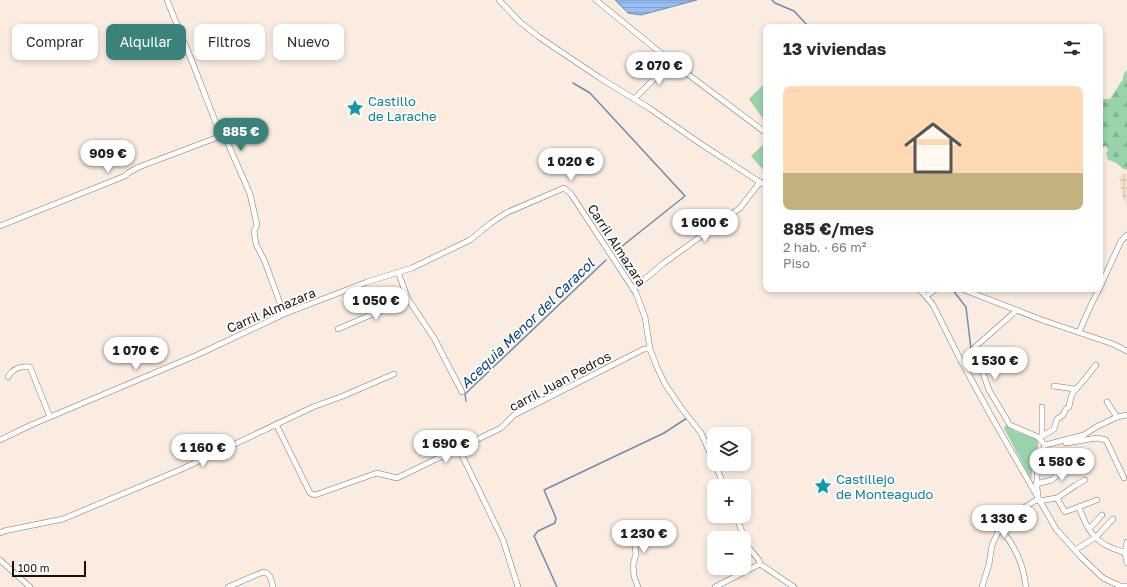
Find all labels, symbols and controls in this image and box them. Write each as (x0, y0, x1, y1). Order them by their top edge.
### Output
chip: Comprar (12, 24, 98, 60)
chip: Alquilar (106, 24, 186, 60)
chip: Filtros (194, 24, 265, 60)
chip: Nuevo (273, 24, 344, 60)
icon: filters (1061, 37, 1083, 59)
text: 13 viviendas (783, 38, 886, 59)
pin: 2 070 € (622, 52, 696, 86)
text: 2 070 € (635, 57, 683, 73)
place label: Castillo de Larache (368, 93, 437, 124)
place icon: Castillo de Larache (345, 98, 365, 118)
icon: home (897, 112, 969, 184)
pin: 885 € (213, 118, 269, 152)
text: 885 € (223, 123, 260, 139)
pin: 909 € (80, 140, 136, 174)
text: 909 € (89, 145, 127, 161)
pin: 1 020 € (534, 148, 608, 182)
text: 1 020 € (547, 153, 595, 169)
street label: Carril Almazara (584, 201, 650, 289)
pin: 1 600 € (668, 209, 742, 243)
text: 1 600 € (681, 214, 729, 230)
text: 885 €/mes (783, 218, 874, 239)
text: 2 hab. · 66 m² (783, 239, 866, 255)
water label: Acequia Menor del Caracol (457, 254, 598, 391)
text: Piso (783, 255, 810, 271)
street label: Carril Almazara (224, 284, 318, 336)
pin: 1 050 € (339, 287, 413, 321)
text: 1 050 € (352, 292, 400, 308)
pin: 1 070 € (99, 337, 173, 371)
text: 1 070 € (113, 342, 159, 358)
street label: carril Juan Pedros (506, 347, 614, 415)
pin: 1 530 € (958, 347, 1032, 381)
text: 1 530 € (972, 352, 1018, 368)
map controls (707, 427, 751, 575)
button: layers (707, 427, 751, 471)
pin: 1 690 € (409, 430, 483, 464)
pin: 1 160 € (166, 434, 240, 468)
text: 1 690 € (422, 435, 470, 451)
text: 1 160 € (180, 439, 226, 455)
pin: 1 580 € (1025, 448, 1099, 482)
text: 1 580 € (1038, 453, 1086, 469)
place label: Castillejo de Monteagudo (836, 471, 934, 502)
place icon: Castillejo de Monteagudo (813, 476, 833, 496)
button: + (707, 479, 751, 523)
pin: 1 330 € (967, 505, 1041, 539)
text: 1 330 € (981, 510, 1027, 526)
pin: 1 230 € (607, 520, 681, 554)
text: 1 230 € (621, 525, 667, 541)
button: − (707, 531, 751, 575)
scale bar (12, 559, 86, 578)
text: 100 m (18, 561, 49, 574)

